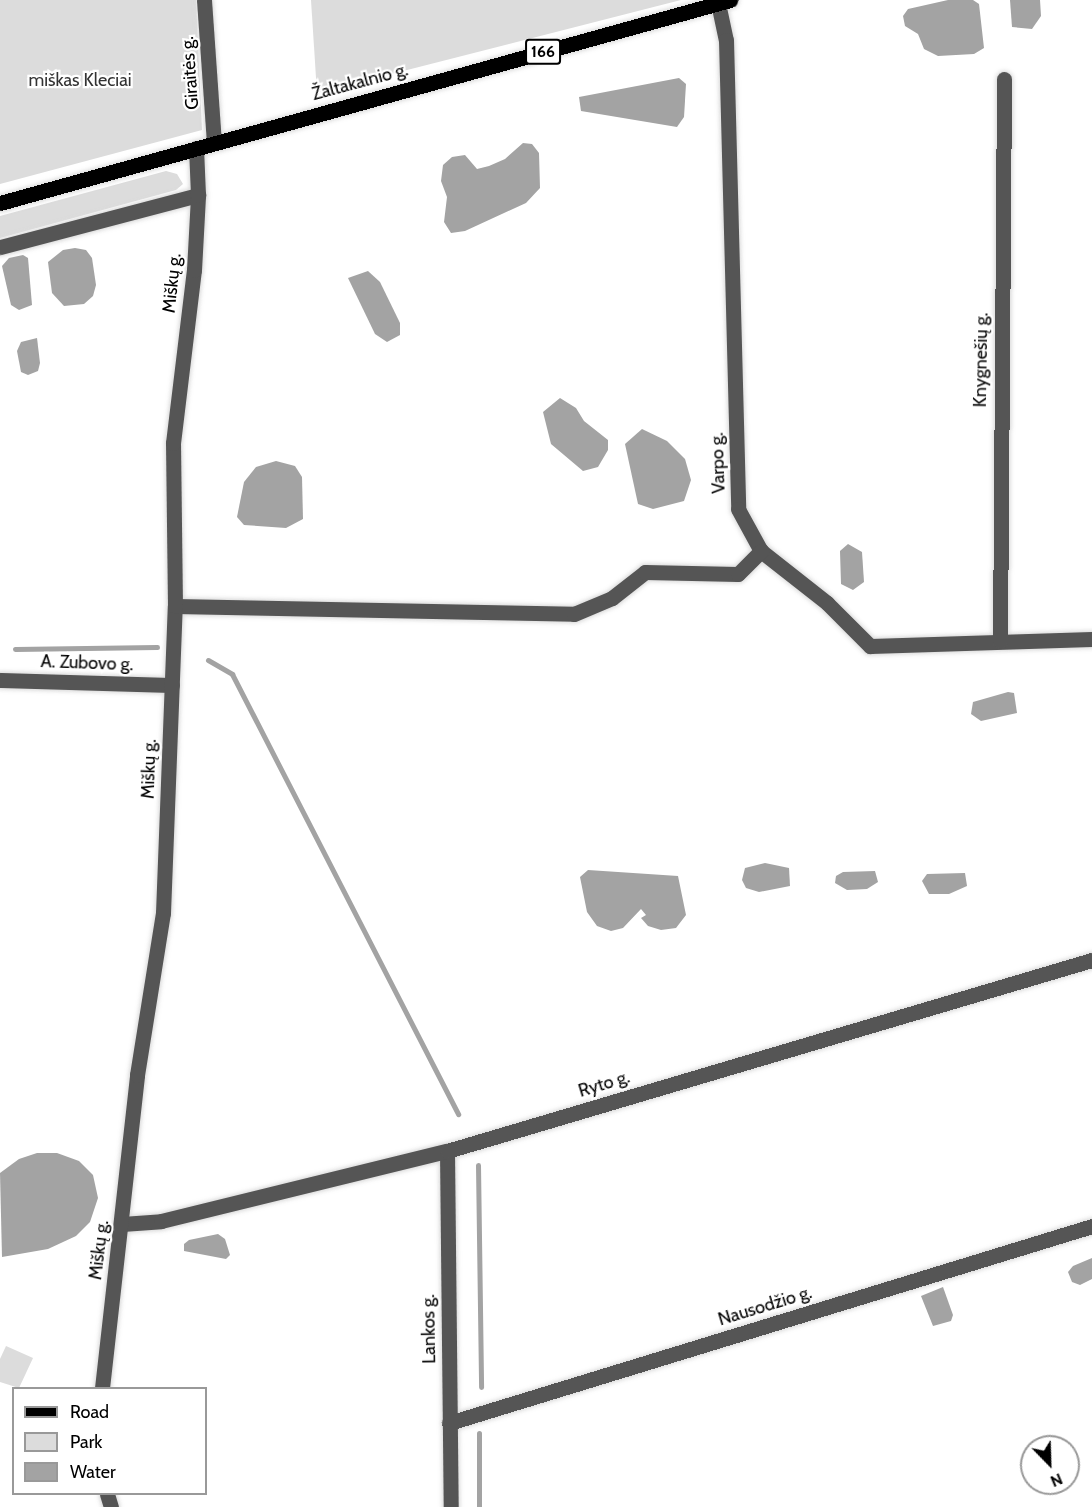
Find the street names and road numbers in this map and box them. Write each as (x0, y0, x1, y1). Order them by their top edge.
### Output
street label: Giraitės g. (177, 36, 203, 110)
road number: 166 (525, 39, 561, 65)
street label: Žaltakalnio g. (310, 59, 410, 105)
street label: Miškų g. (158, 252, 186, 314)
street label: Knygnešių g. (969, 312, 993, 408)
street label: Varpo g. (706, 432, 730, 494)
street label: A. Zubovo g. (40, 651, 134, 675)
street label: Miškų g. (137, 739, 161, 799)
street label: Ryto g. (576, 1066, 632, 1102)
street label: Miškų g. (85, 1219, 113, 1281)
street label: Nausodžio g. (716, 1282, 814, 1330)
street label: Lankos g. (418, 1294, 440, 1364)

